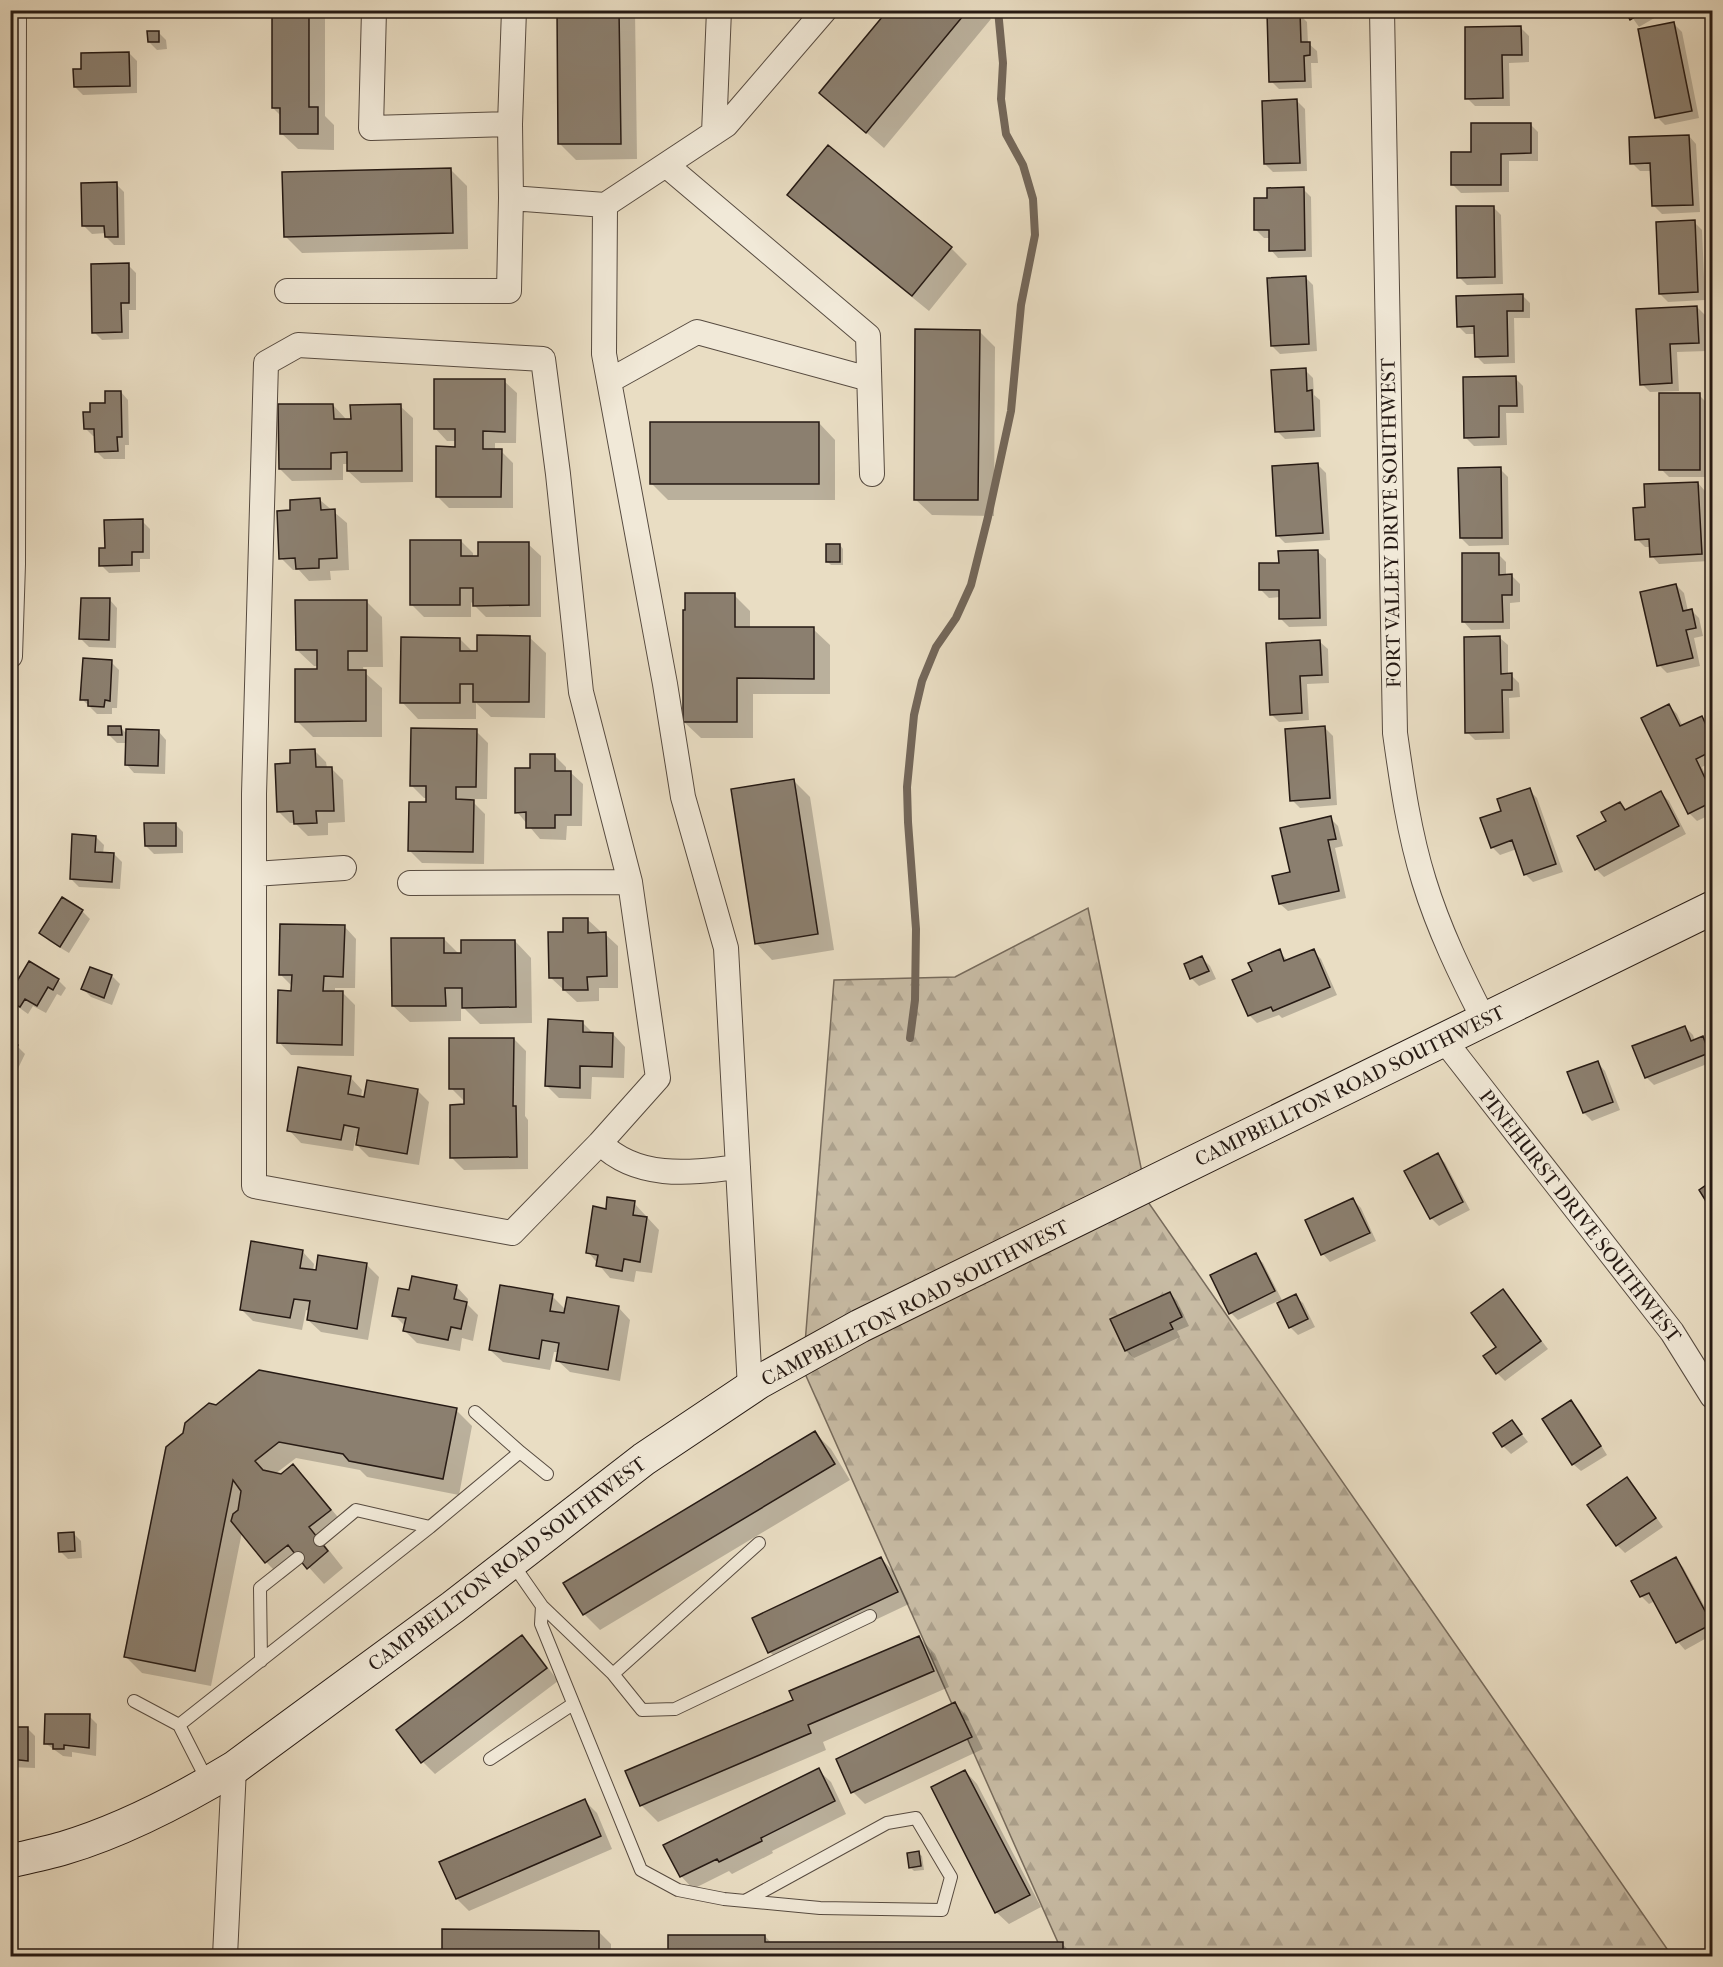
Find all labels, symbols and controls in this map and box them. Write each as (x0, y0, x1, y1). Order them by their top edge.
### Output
street label: FORT VALLEY DRIVE SOUTHWEST (1377, 357, 1405, 688)
street label: CAMPBELLTON ROAD SOUTHWEST (1191, 1001, 1509, 1171)
street label: PINEHURST DRIVE SOUTHWEST (1474, 1085, 1686, 1347)
street label: CAMPBELLTON ROAD SOUTHWEST (757, 1215, 1073, 1391)
street label: CAMPBELLTON ROAD SOUTHWEST (364, 1452, 651, 1676)

